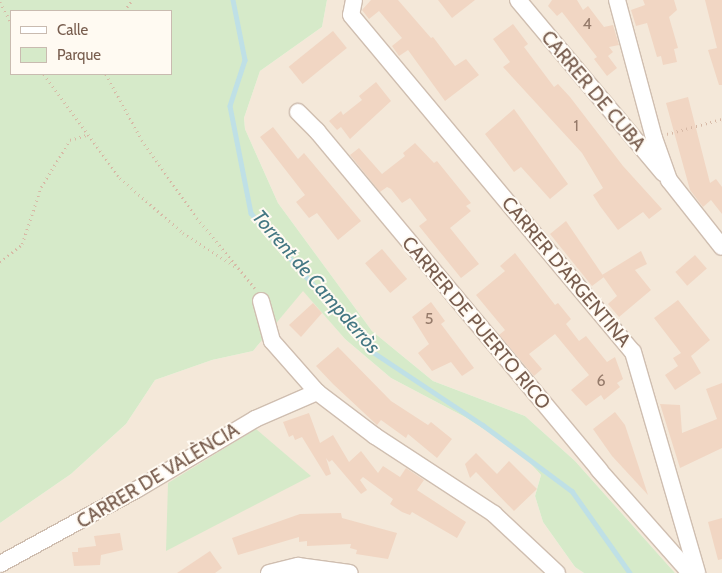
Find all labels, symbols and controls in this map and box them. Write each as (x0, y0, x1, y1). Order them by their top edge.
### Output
legend (10, 10, 172, 75)
house number: 4 (582, 14, 592, 34)
text: Calle (57, 21, 88, 39)
street label: CARRER DE CUBA (536, 26, 650, 156)
text: Parque (57, 46, 101, 64)
house number: 1 (573, 116, 579, 136)
street label: CARRER D'ARGENTINA (497, 192, 635, 352)
water label: Torrent de Campderròs (247, 205, 385, 359)
street label: CARRER DE PUERTO RICO (397, 232, 555, 414)
house number: 5 (425, 309, 433, 329)
house number: 6 (596, 371, 606, 391)
street label: CARRER DE VALÈNCIA (73, 419, 243, 533)

